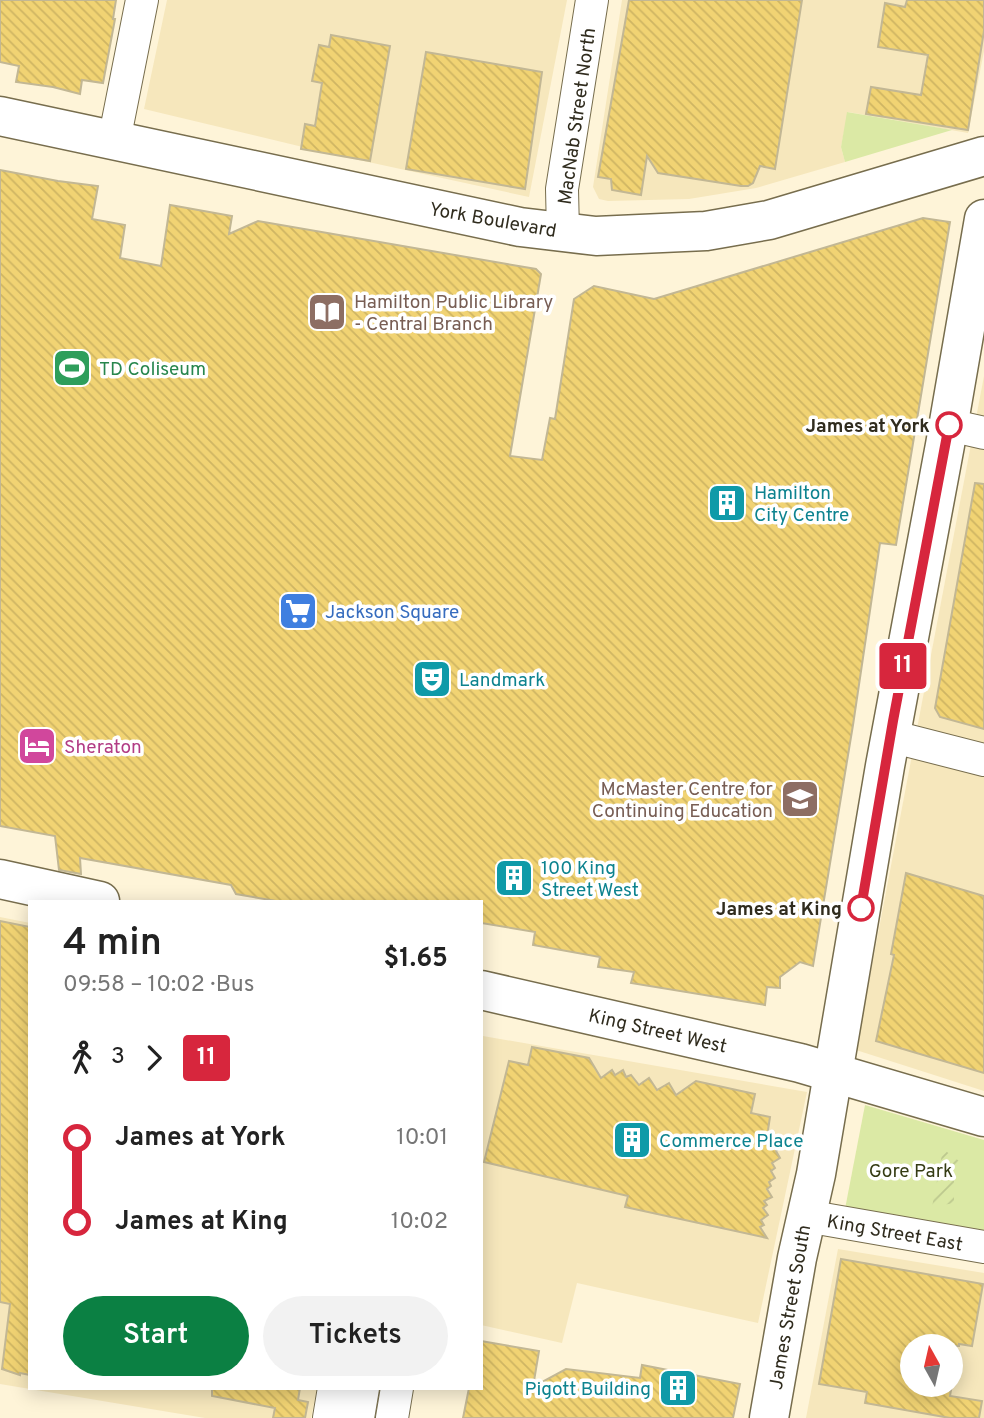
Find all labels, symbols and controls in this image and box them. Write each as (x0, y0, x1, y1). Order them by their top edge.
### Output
street label: MacNab Street North (554, 26, 602, 206)
street label: York Boulevard (427, 198, 558, 244)
library icon: Hamilton Public Library - Central Branch (306, 291, 348, 333)
place label: Hamilton Public Library - Central Branch (354, 291, 553, 337)
sports icon: TD Coliseum (51, 347, 93, 389)
place label: TD Coliseum (99, 358, 206, 382)
marker: James at York (936, 412, 962, 438)
place label: James at York (805, 415, 930, 439)
building icon: Hamilton City Centre (706, 482, 748, 524)
place label: Hamilton City Centre (754, 482, 849, 528)
supermarket icon: Jackson Square (277, 590, 319, 632)
place label: Jackson Square (325, 601, 459, 625)
line badge: 11 (872, 643, 934, 689)
text: 11 (893, 651, 913, 681)
theatre icon: Landmark (411, 658, 453, 700)
place label: Landmark (459, 669, 545, 693)
hotel icon: Sheraton (16, 725, 58, 767)
place label: Sheraton (64, 736, 142, 760)
place label: McMaster Centre for Continuing Education (592, 778, 774, 824)
school or university icon: McMaster Centre for Continuing Education (779, 778, 821, 820)
building icon: 100 King Street West (493, 857, 535, 899)
place label: 100 King Street West (541, 857, 639, 903)
marker: James at King (848, 895, 874, 921)
place label: James at King (716, 898, 842, 922)
text: 4 min (63, 920, 162, 969)
text: $1.65 (384, 943, 448, 976)
text: 09:58 – 10:02 · Bus (63, 971, 255, 1000)
street label: King Street West (586, 1004, 729, 1060)
icon: walk (63, 1039, 101, 1077)
icon: forward (135, 1039, 173, 1077)
text: 3 (111, 1043, 125, 1072)
text: 11 (197, 1043, 216, 1073)
building icon: Commerce Place (611, 1119, 653, 1161)
text: James at York (115, 1122, 285, 1155)
text: 10:01 (396, 1124, 448, 1153)
place label: Commerce Place (659, 1130, 803, 1154)
park label: Gore Park (869, 1160, 953, 1184)
text: James at King (115, 1206, 288, 1239)
text: 10:02 (391, 1208, 448, 1237)
street label: King Street East (825, 1210, 964, 1258)
street label: James Street South (765, 1223, 817, 1392)
button: Start (63, 1296, 249, 1376)
button: Tickets (263, 1296, 448, 1376)
north arrow (900, 1334, 962, 1396)
map controls (900, 1334, 963, 1397)
building icon: Pigott Building (657, 1367, 699, 1409)
place label: Pigott Building (524, 1378, 651, 1402)

